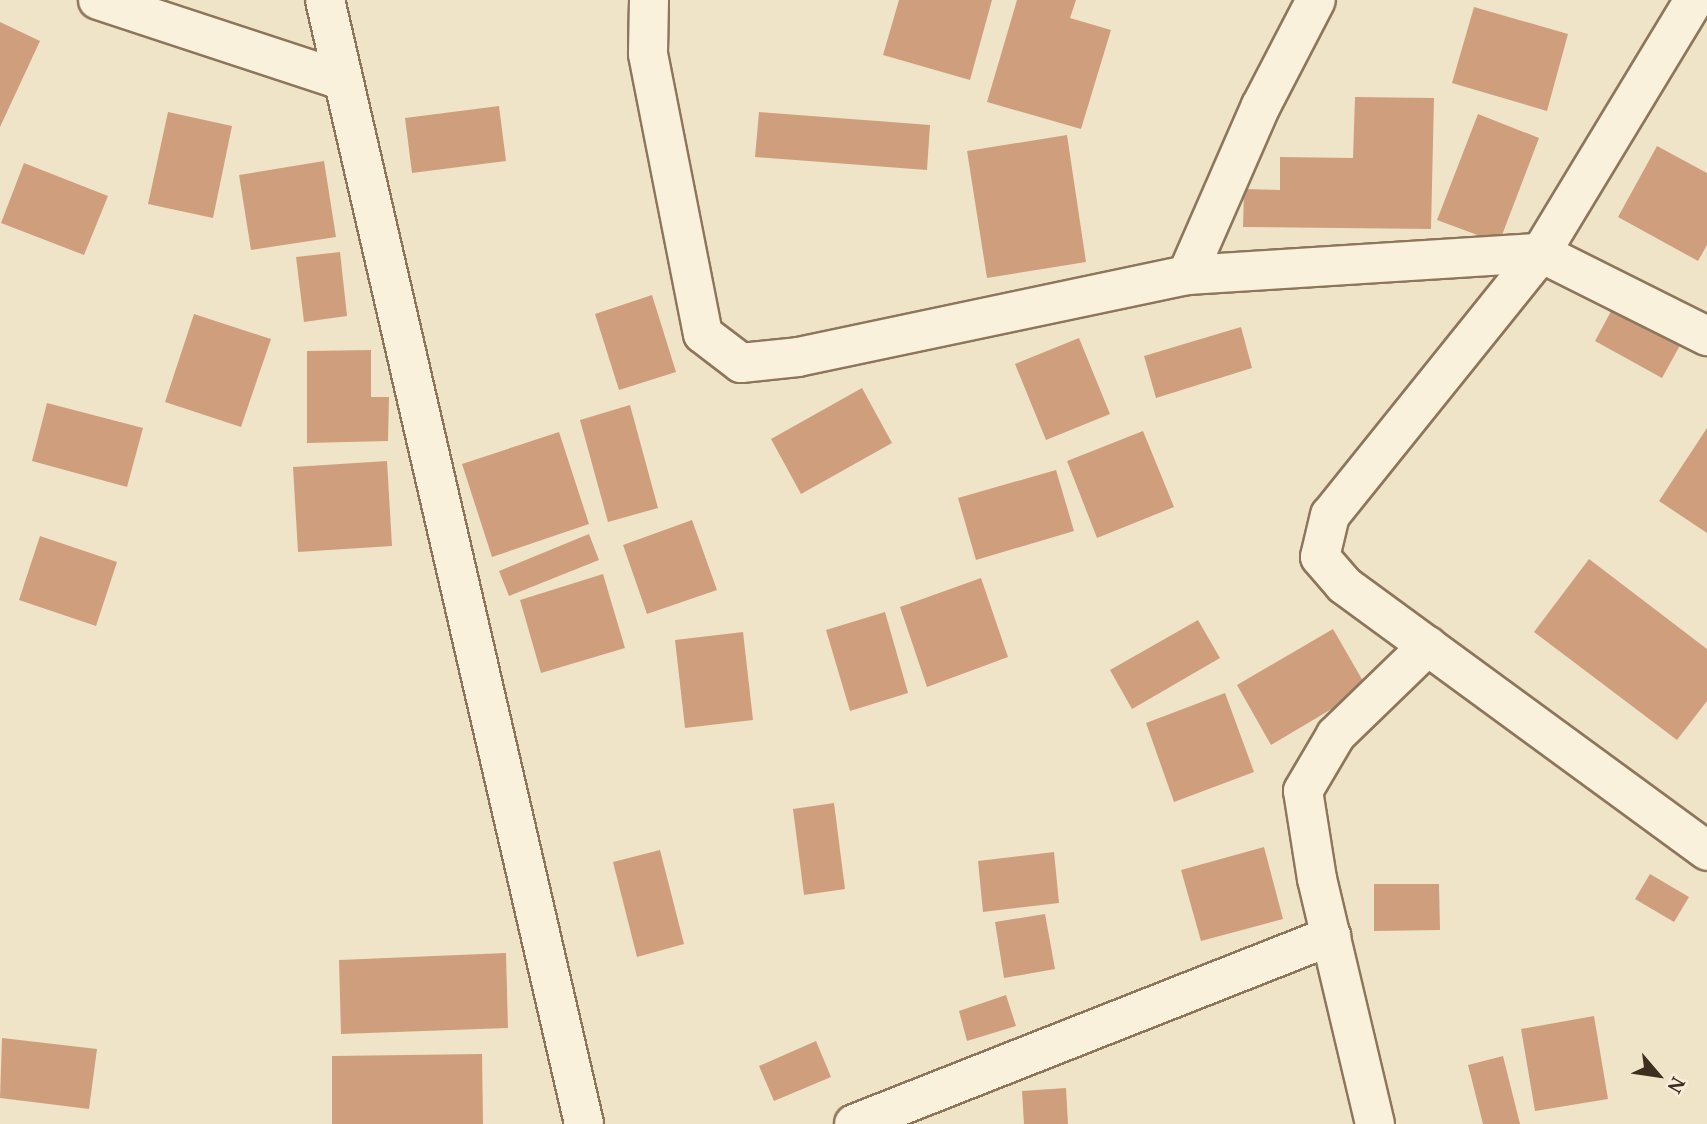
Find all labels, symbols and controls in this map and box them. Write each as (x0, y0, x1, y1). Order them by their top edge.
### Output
north arrow (1623, 1040, 1693, 1110)
text: N (1661, 1072, 1691, 1098)

